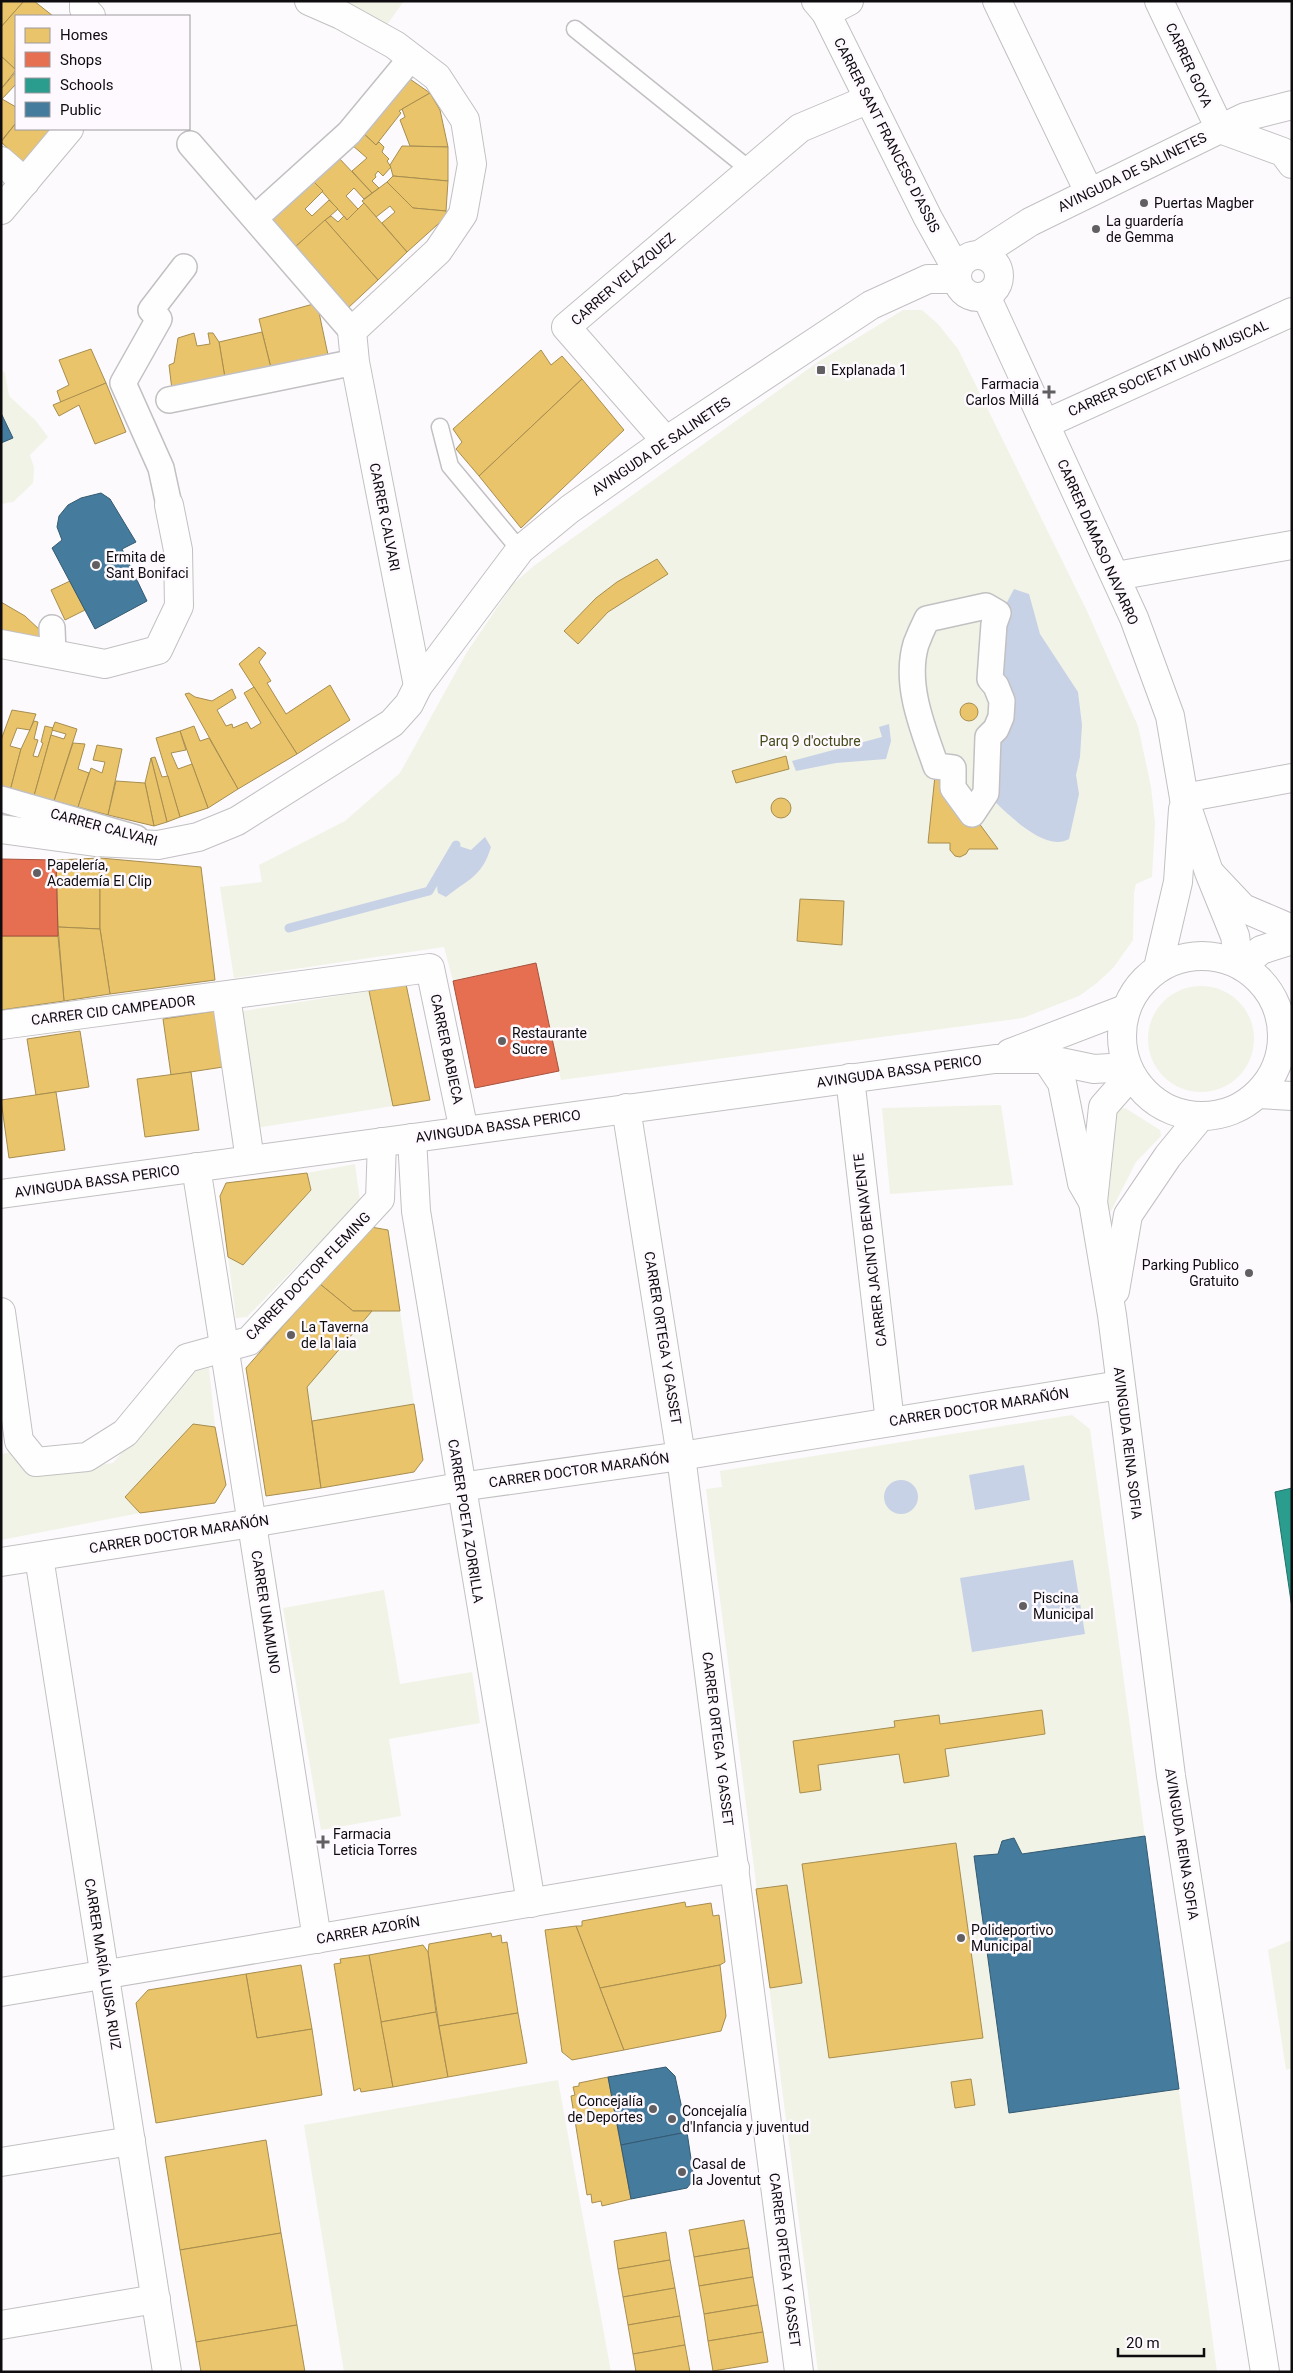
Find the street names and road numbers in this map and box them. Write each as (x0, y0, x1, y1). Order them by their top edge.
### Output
street label: CARRER GOYA (1162, 20, 1216, 110)
street label: CARRER SANT FRANCESC D'ASSIS (831, 35, 943, 235)
street label: AVINGUDA DE SALINETES (1055, 129, 1209, 215)
street label: CARRER VELÁZQUEZ (567, 229, 678, 329)
street label: CARRER SOCIETAT UNIÓ MUSICAL (1065, 315, 1271, 420)
street label: AVINGUDA DE SALINETES (589, 394, 733, 498)
street label: CARRER DÁMASO NAVARRO (1054, 456, 1143, 627)
street label: CARRER CALVARI (367, 461, 403, 573)
street label: CARRER CALVARI (49, 805, 159, 849)
street label: CARRER CID CAMPEADOR (30, 992, 196, 1028)
street label: CARRER BABIECA (428, 992, 466, 1106)
street label: AVINGUDA BASSA PERICO (815, 1051, 983, 1091)
street label: AVINGUDA BASSA PERICO (414, 1106, 582, 1146)
street label: CARRER JACINTO BENAVENTE (850, 1152, 890, 1347)
street label: AVINGUDA BASSA PERICO (13, 1161, 181, 1201)
street label: CARRER DOCTOR FLEMING (243, 1209, 373, 1343)
street label: CARRER ORTEGA Y GASSET (641, 1250, 685, 1426)
street label: AVINGUDA REINA SOFIA (1111, 1366, 1145, 1520)
street label: CARRER DOCTOR MARAÑÓN (888, 1384, 1070, 1429)
street label: CARRER POETA ZORRILLA (445, 1438, 487, 1604)
street label: CARRER DOCTOR MARAÑÓN (488, 1448, 670, 1491)
street label: CARRER DOCTOR MARAÑÓN (88, 1511, 270, 1556)
street label: CARRER UNAMUNO (248, 1549, 284, 1675)
street label: CARRER ORTEGA Y GASSET (699, 1651, 737, 1828)
street label: AVINGUDA REINA SOFIA (1162, 1767, 1202, 1921)
street label: CARRER MARÍA LUISA RUIZ (82, 1877, 125, 2051)
street label: CARRER AZORÍN (315, 1912, 421, 1947)
street label: CARRER ORTEGA Y GASSET (766, 2172, 804, 2349)

